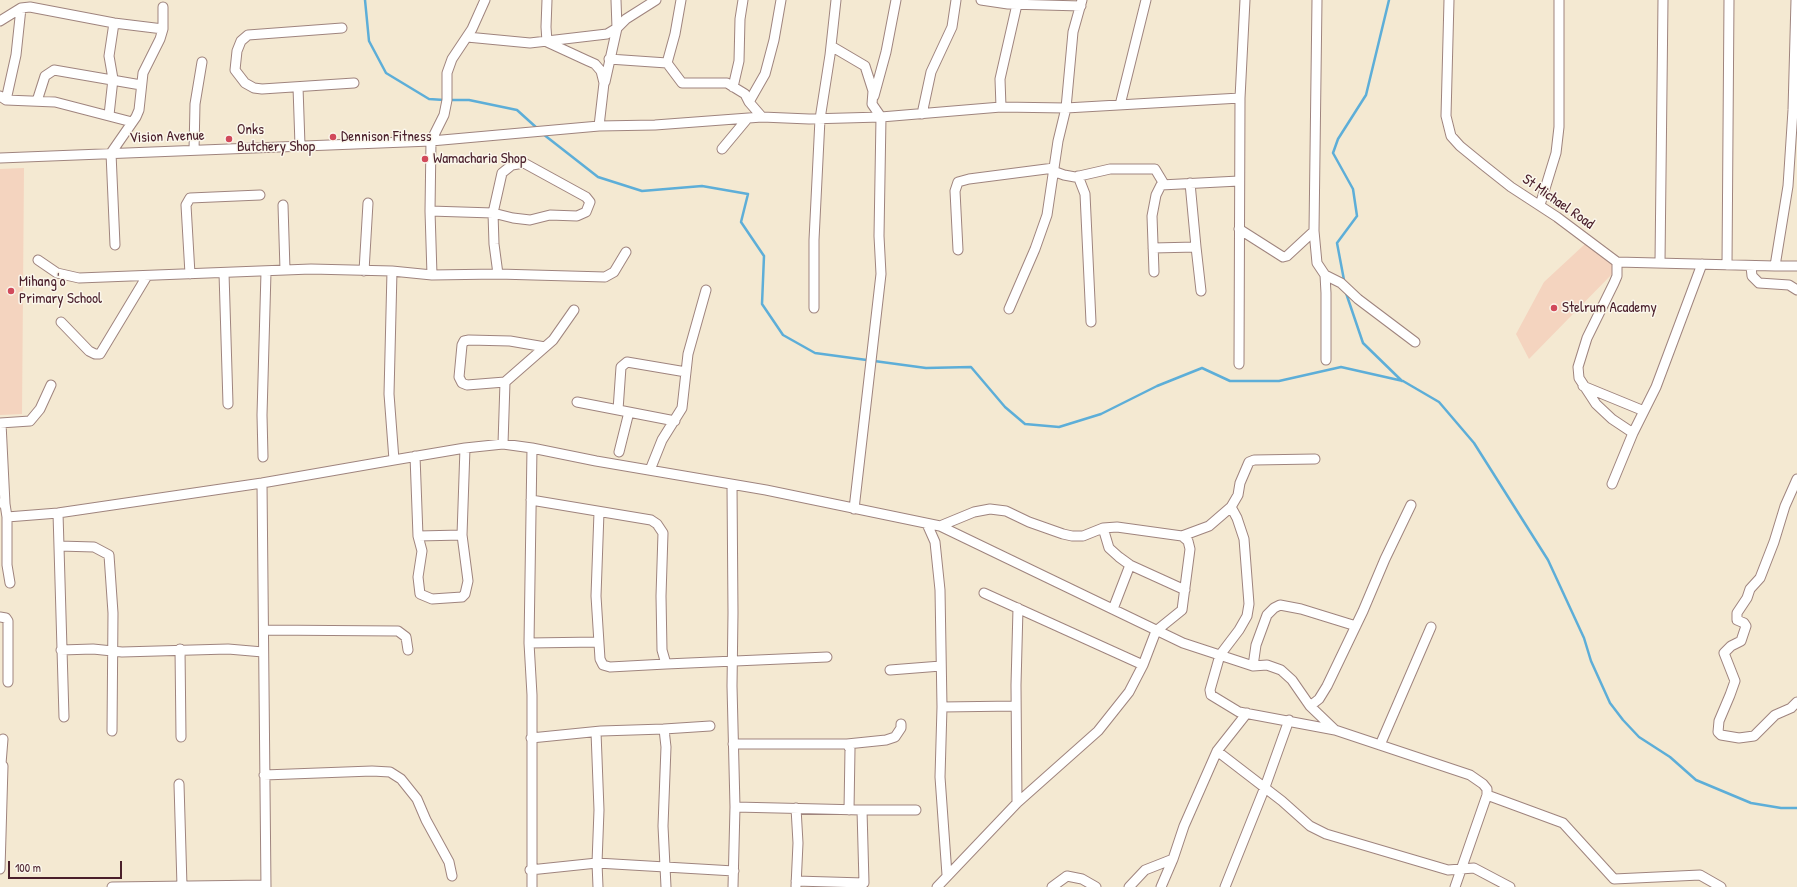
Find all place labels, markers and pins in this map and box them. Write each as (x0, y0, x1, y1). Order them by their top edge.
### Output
place label: Onks Butchery Shop (237, 121, 315, 156)
place label: Dennison Fitness (341, 128, 432, 146)
marker: Dennison Fitness (328, 132, 338, 142)
marker: Onks Butchery Shop (224, 134, 234, 144)
place label: Wamacharia Shop (433, 150, 526, 168)
marker: Wamacharia Shop (420, 154, 430, 164)
place label: Mihang'o Primary School (19, 273, 102, 308)
marker: Mihang'o Primary School (6, 286, 16, 296)
place label: Stelrum Academy (1562, 299, 1657, 317)
marker: Stelrum Academy (1549, 303, 1559, 313)

